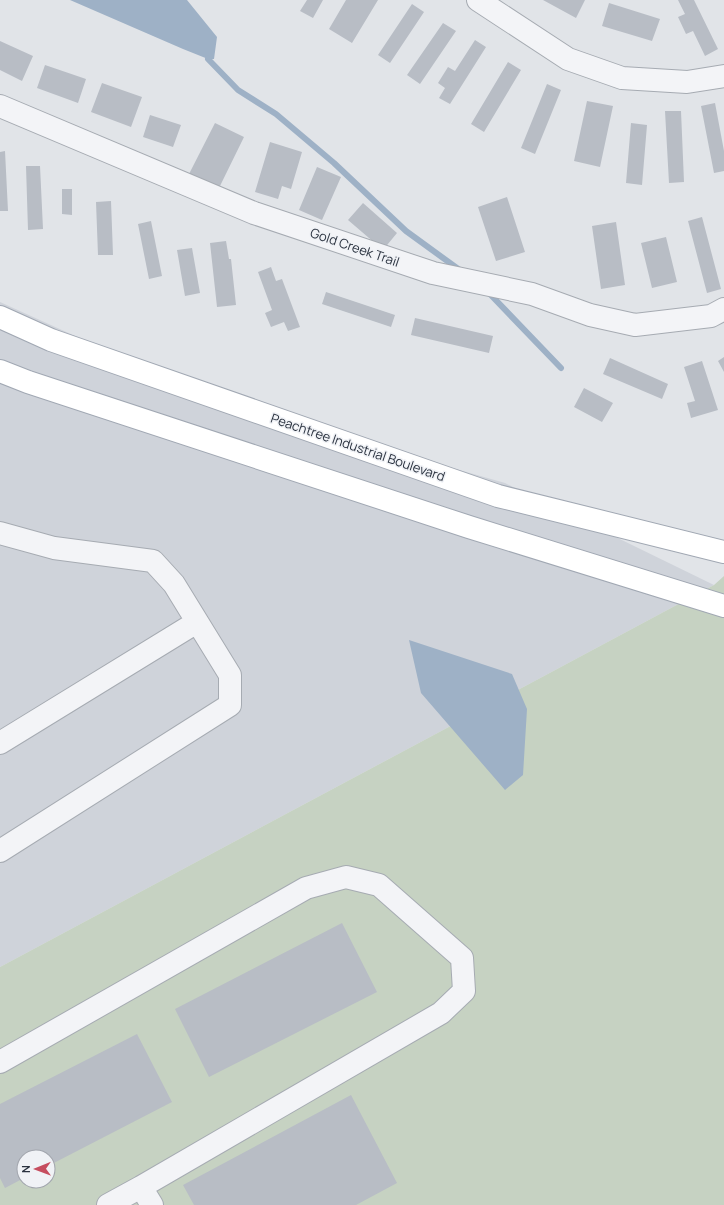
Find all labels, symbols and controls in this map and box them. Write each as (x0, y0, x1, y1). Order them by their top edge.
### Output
street label: Gold Creek Trail (308, 223, 402, 271)
street label: Peachtree Industrial Boulevard (268, 409, 448, 485)
north arrow (16, 1149, 56, 1189)
text: N (18, 1165, 33, 1173)

